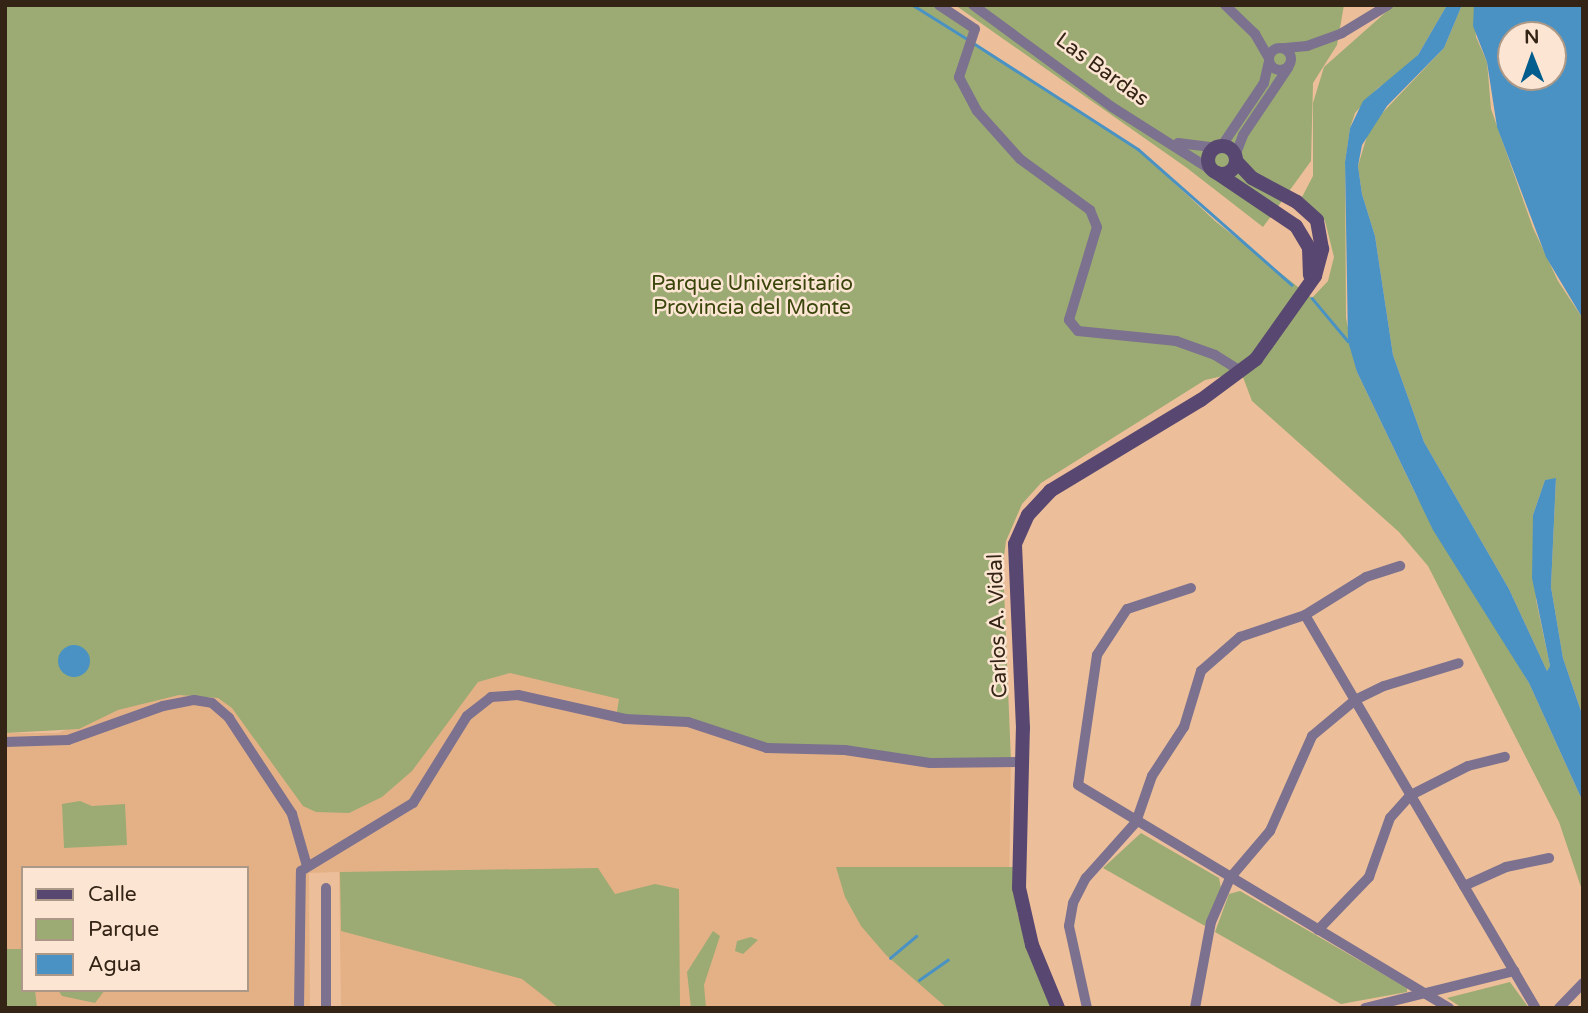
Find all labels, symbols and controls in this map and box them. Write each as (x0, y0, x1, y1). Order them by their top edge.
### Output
north arrow (1497, 21, 1567, 91)
text: N (1524, 26, 1539, 48)
street label: Las Bardas (1051, 28, 1153, 112)
park label: Parque Universitario Provincia del Monte (651, 271, 853, 321)
street label: Carlos A. Vidal (983, 553, 1013, 699)
legend (21, 866, 248, 992)
text: Calle (88, 882, 137, 907)
text: Parque (88, 917, 159, 942)
text: Agua (88, 952, 141, 977)

